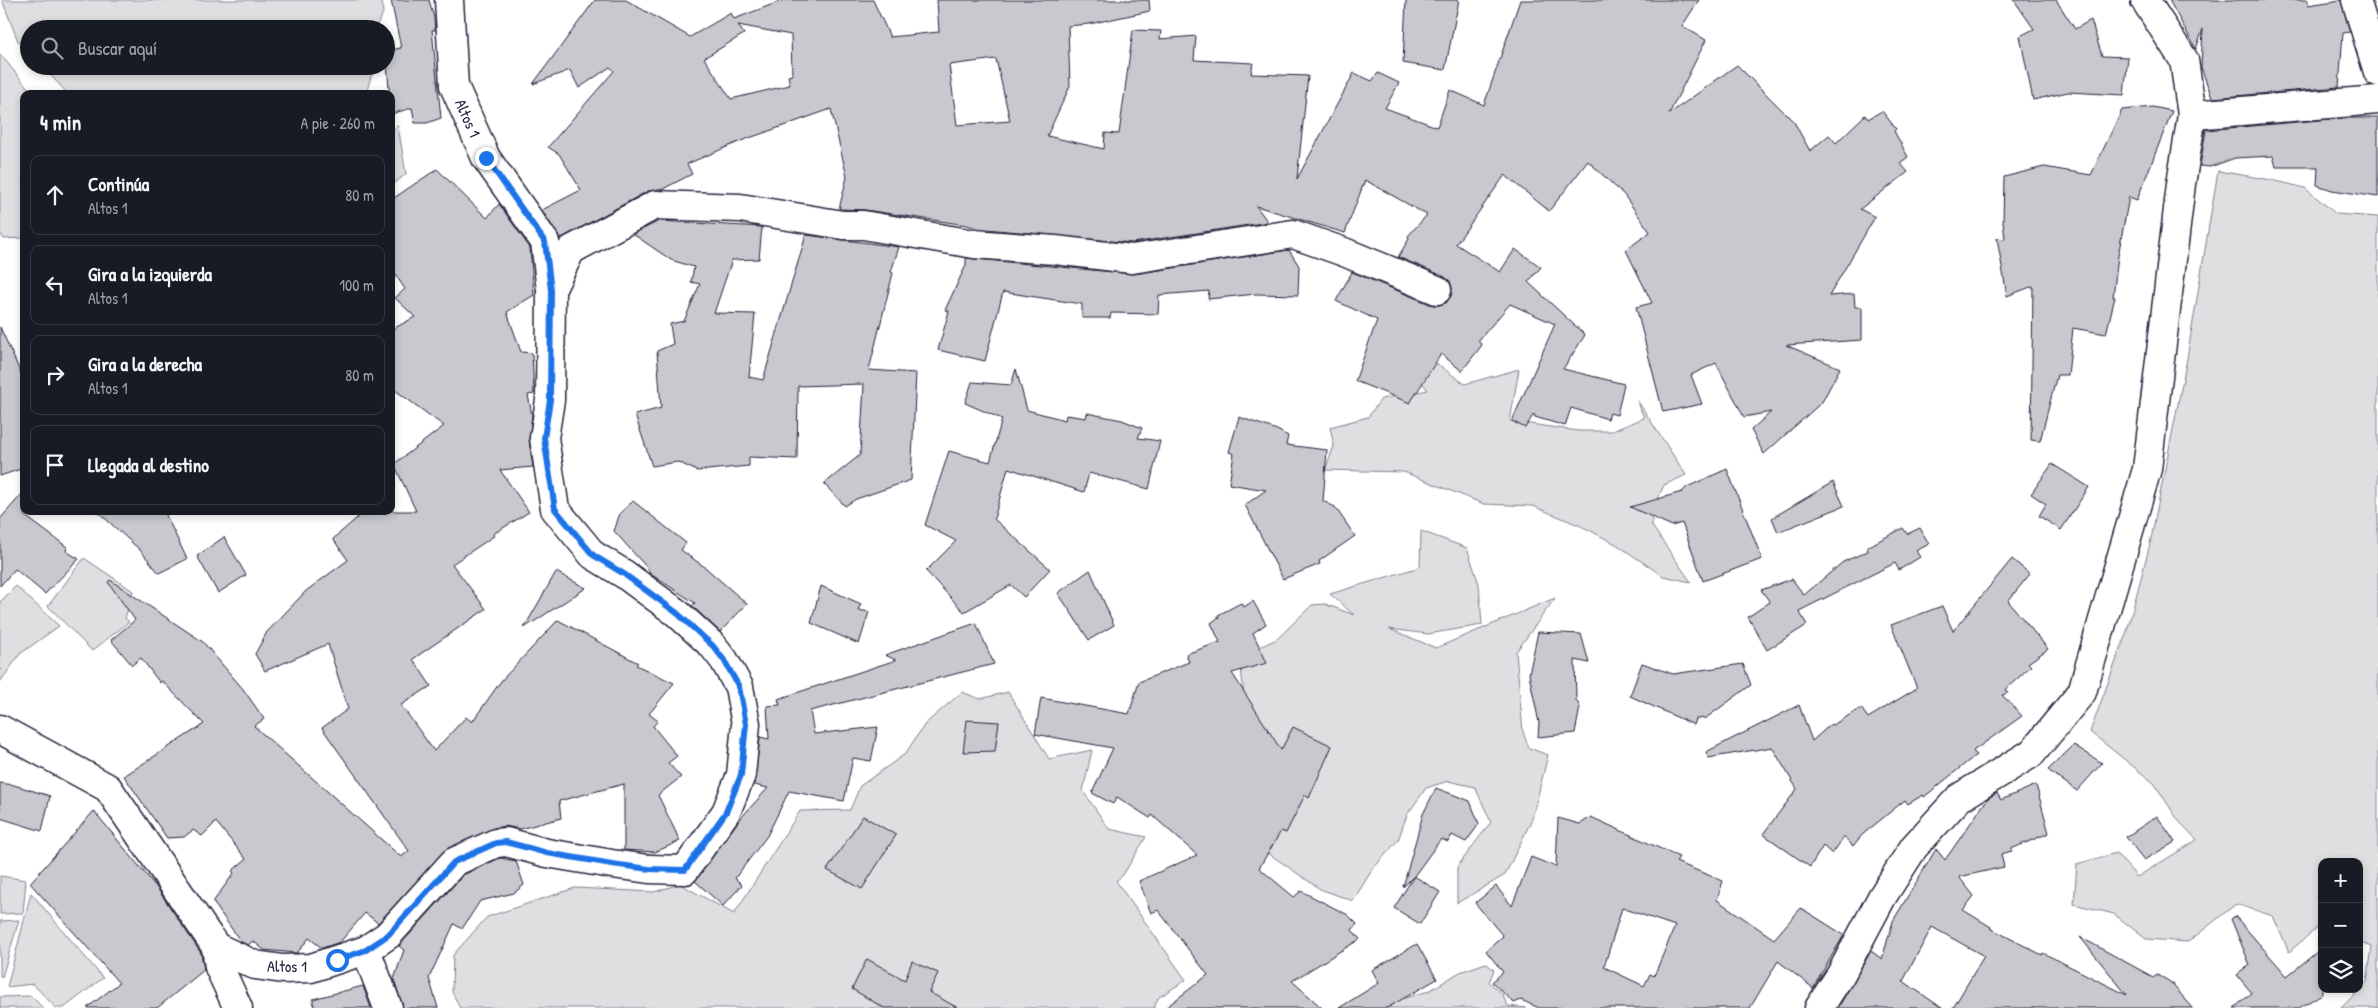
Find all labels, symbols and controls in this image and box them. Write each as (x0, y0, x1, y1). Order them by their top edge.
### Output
search box (20, 20, 395, 75)
icon: search (38, 34, 66, 62)
text: Buscar aquí (78, 35, 157, 61)
street label: Altos 1 (450, 95, 486, 141)
text: 4 min (40, 108, 81, 137)
text: A pie · 260 m (301, 112, 375, 134)
route end (475, 147, 498, 170)
text: Continúa (88, 171, 149, 197)
icon: ahead (41, 181, 69, 209)
text: 80 m (345, 184, 374, 206)
text: Altos 1 (88, 197, 128, 219)
text: Gira a la izquierda (88, 261, 212, 287)
icon: left (41, 271, 69, 299)
text: 100 m (339, 274, 374, 296)
text: Altos 1 (88, 287, 128, 309)
text: Gira a la derecha (88, 351, 202, 377)
icon: right (41, 361, 69, 389)
text: 80 m (345, 364, 374, 386)
text: Altos 1 (88, 377, 128, 399)
icon: arrive (41, 451, 69, 479)
text: Llegada al destino (88, 452, 209, 478)
map controls (2318, 858, 2363, 993)
button: + (2318, 858, 2363, 903)
button: − (2318, 903, 2363, 948)
button: layers (2318, 948, 2363, 993)
route start (326, 949, 349, 972)
street label: Altos 1 (267, 955, 307, 977)

